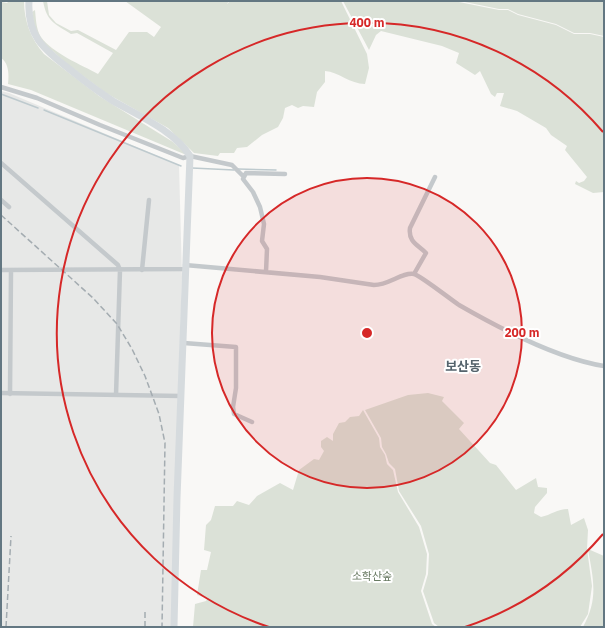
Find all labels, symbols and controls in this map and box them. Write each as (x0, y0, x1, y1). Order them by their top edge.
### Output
text: 400 m (349, 15, 385, 30)
text: 200 m (504, 325, 540, 340)
centre of rings (360, 326, 374, 340)
district label: 보산동 (445, 358, 481, 375)
park label: 소학산숲 (352, 569, 392, 583)

